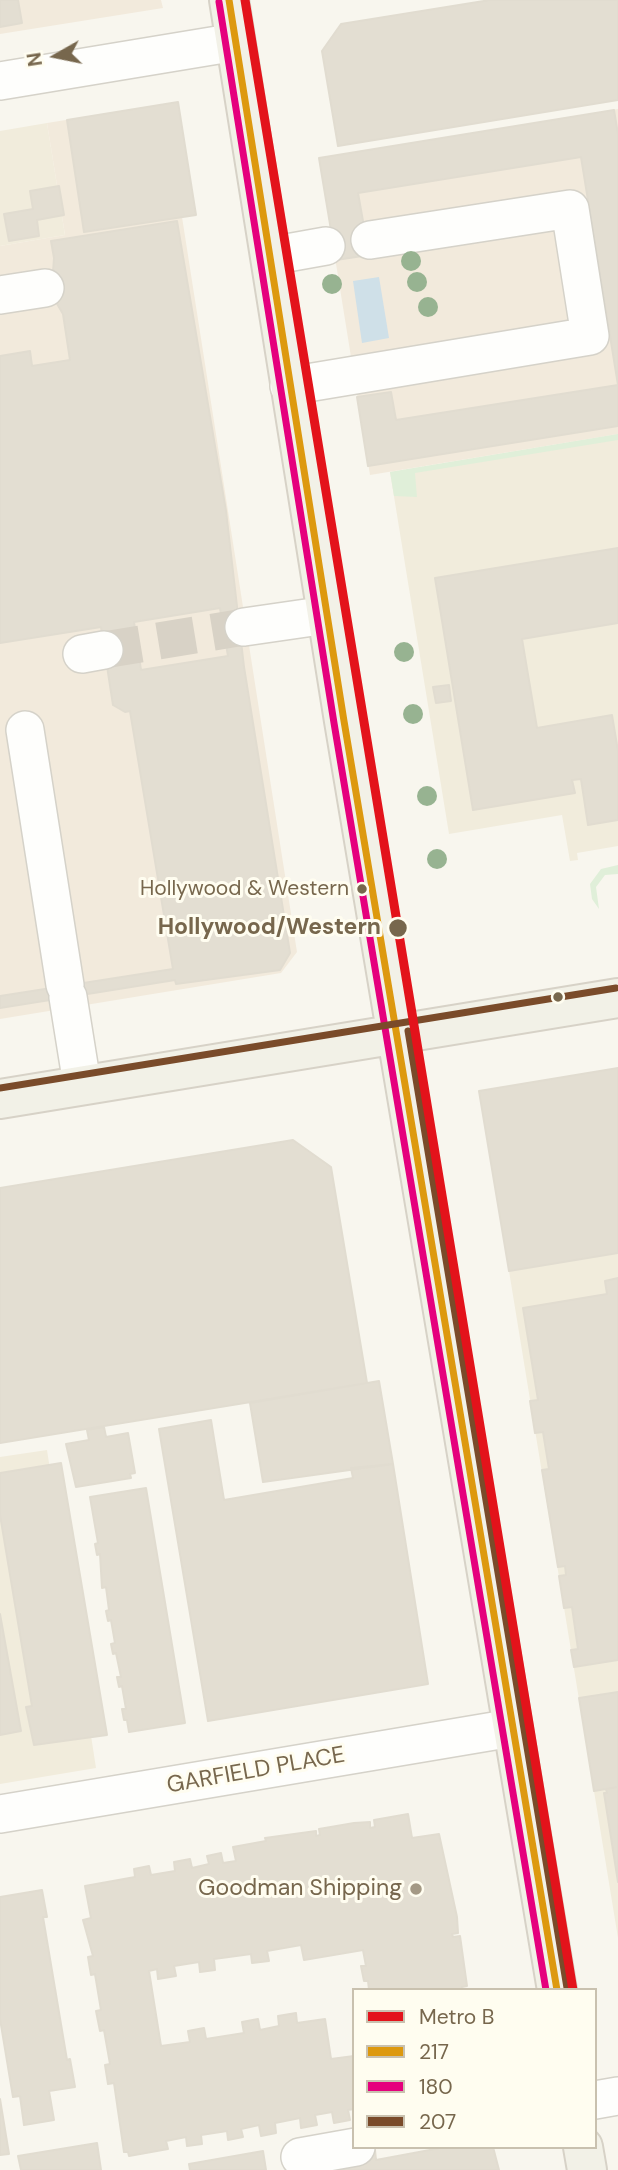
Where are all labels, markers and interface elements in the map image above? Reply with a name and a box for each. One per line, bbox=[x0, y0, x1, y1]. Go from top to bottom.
north arrow bbox=[21, 21, 91, 91]
text: N bbox=[21, 51, 48, 68]
place label: Hollywood & Western bbox=[140, 876, 349, 902]
marker: Hollywood & Western bbox=[355, 882, 369, 896]
place label: Hollywood/Western bbox=[158, 914, 381, 942]
marker: Hollywood/Western bbox=[387, 917, 409, 939]
unlabelled marker bbox=[551, 990, 565, 1004]
street label: GARFIELD PLACE bbox=[165, 1742, 347, 1800]
place label: Goodman Shipping bbox=[198, 1875, 402, 1903]
marker: Goodman Shipping bbox=[408, 1881, 424, 1897]
legend bbox=[352, 1988, 597, 2149]
text: Metro B bbox=[419, 2003, 495, 2031]
text: 217 bbox=[419, 2038, 449, 2066]
text: 180 bbox=[419, 2073, 453, 2101]
text: 207 bbox=[419, 2108, 456, 2136]

